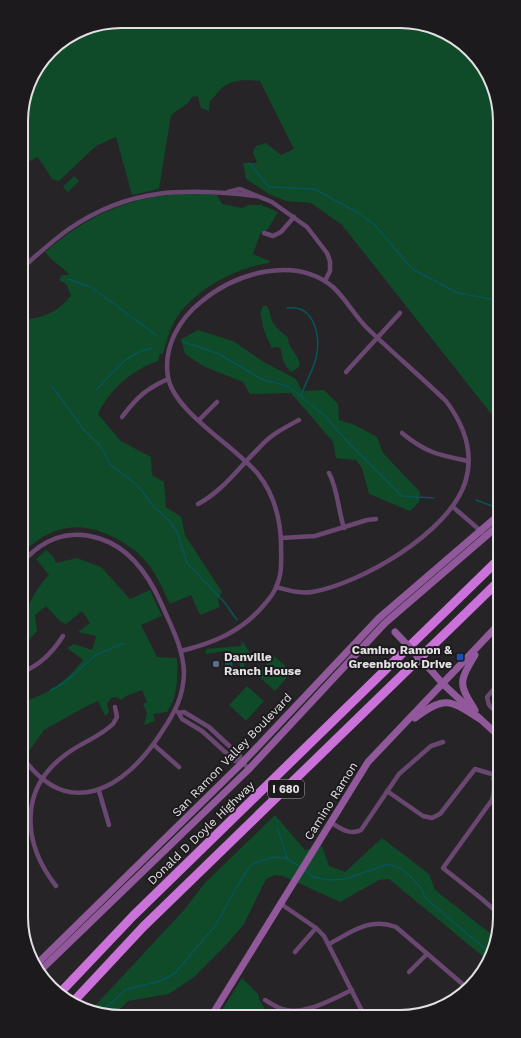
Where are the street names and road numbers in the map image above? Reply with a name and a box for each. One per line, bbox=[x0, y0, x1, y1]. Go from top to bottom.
street label: San Ramon Valley Boulevard bbox=[169, 690, 295, 820]
street label: Camino Ramon bbox=[301, 759, 361, 843]
street label: Donald D Doyle Highway bbox=[145, 778, 258, 888]
road number: I 680 bbox=[268, 780, 304, 798]

